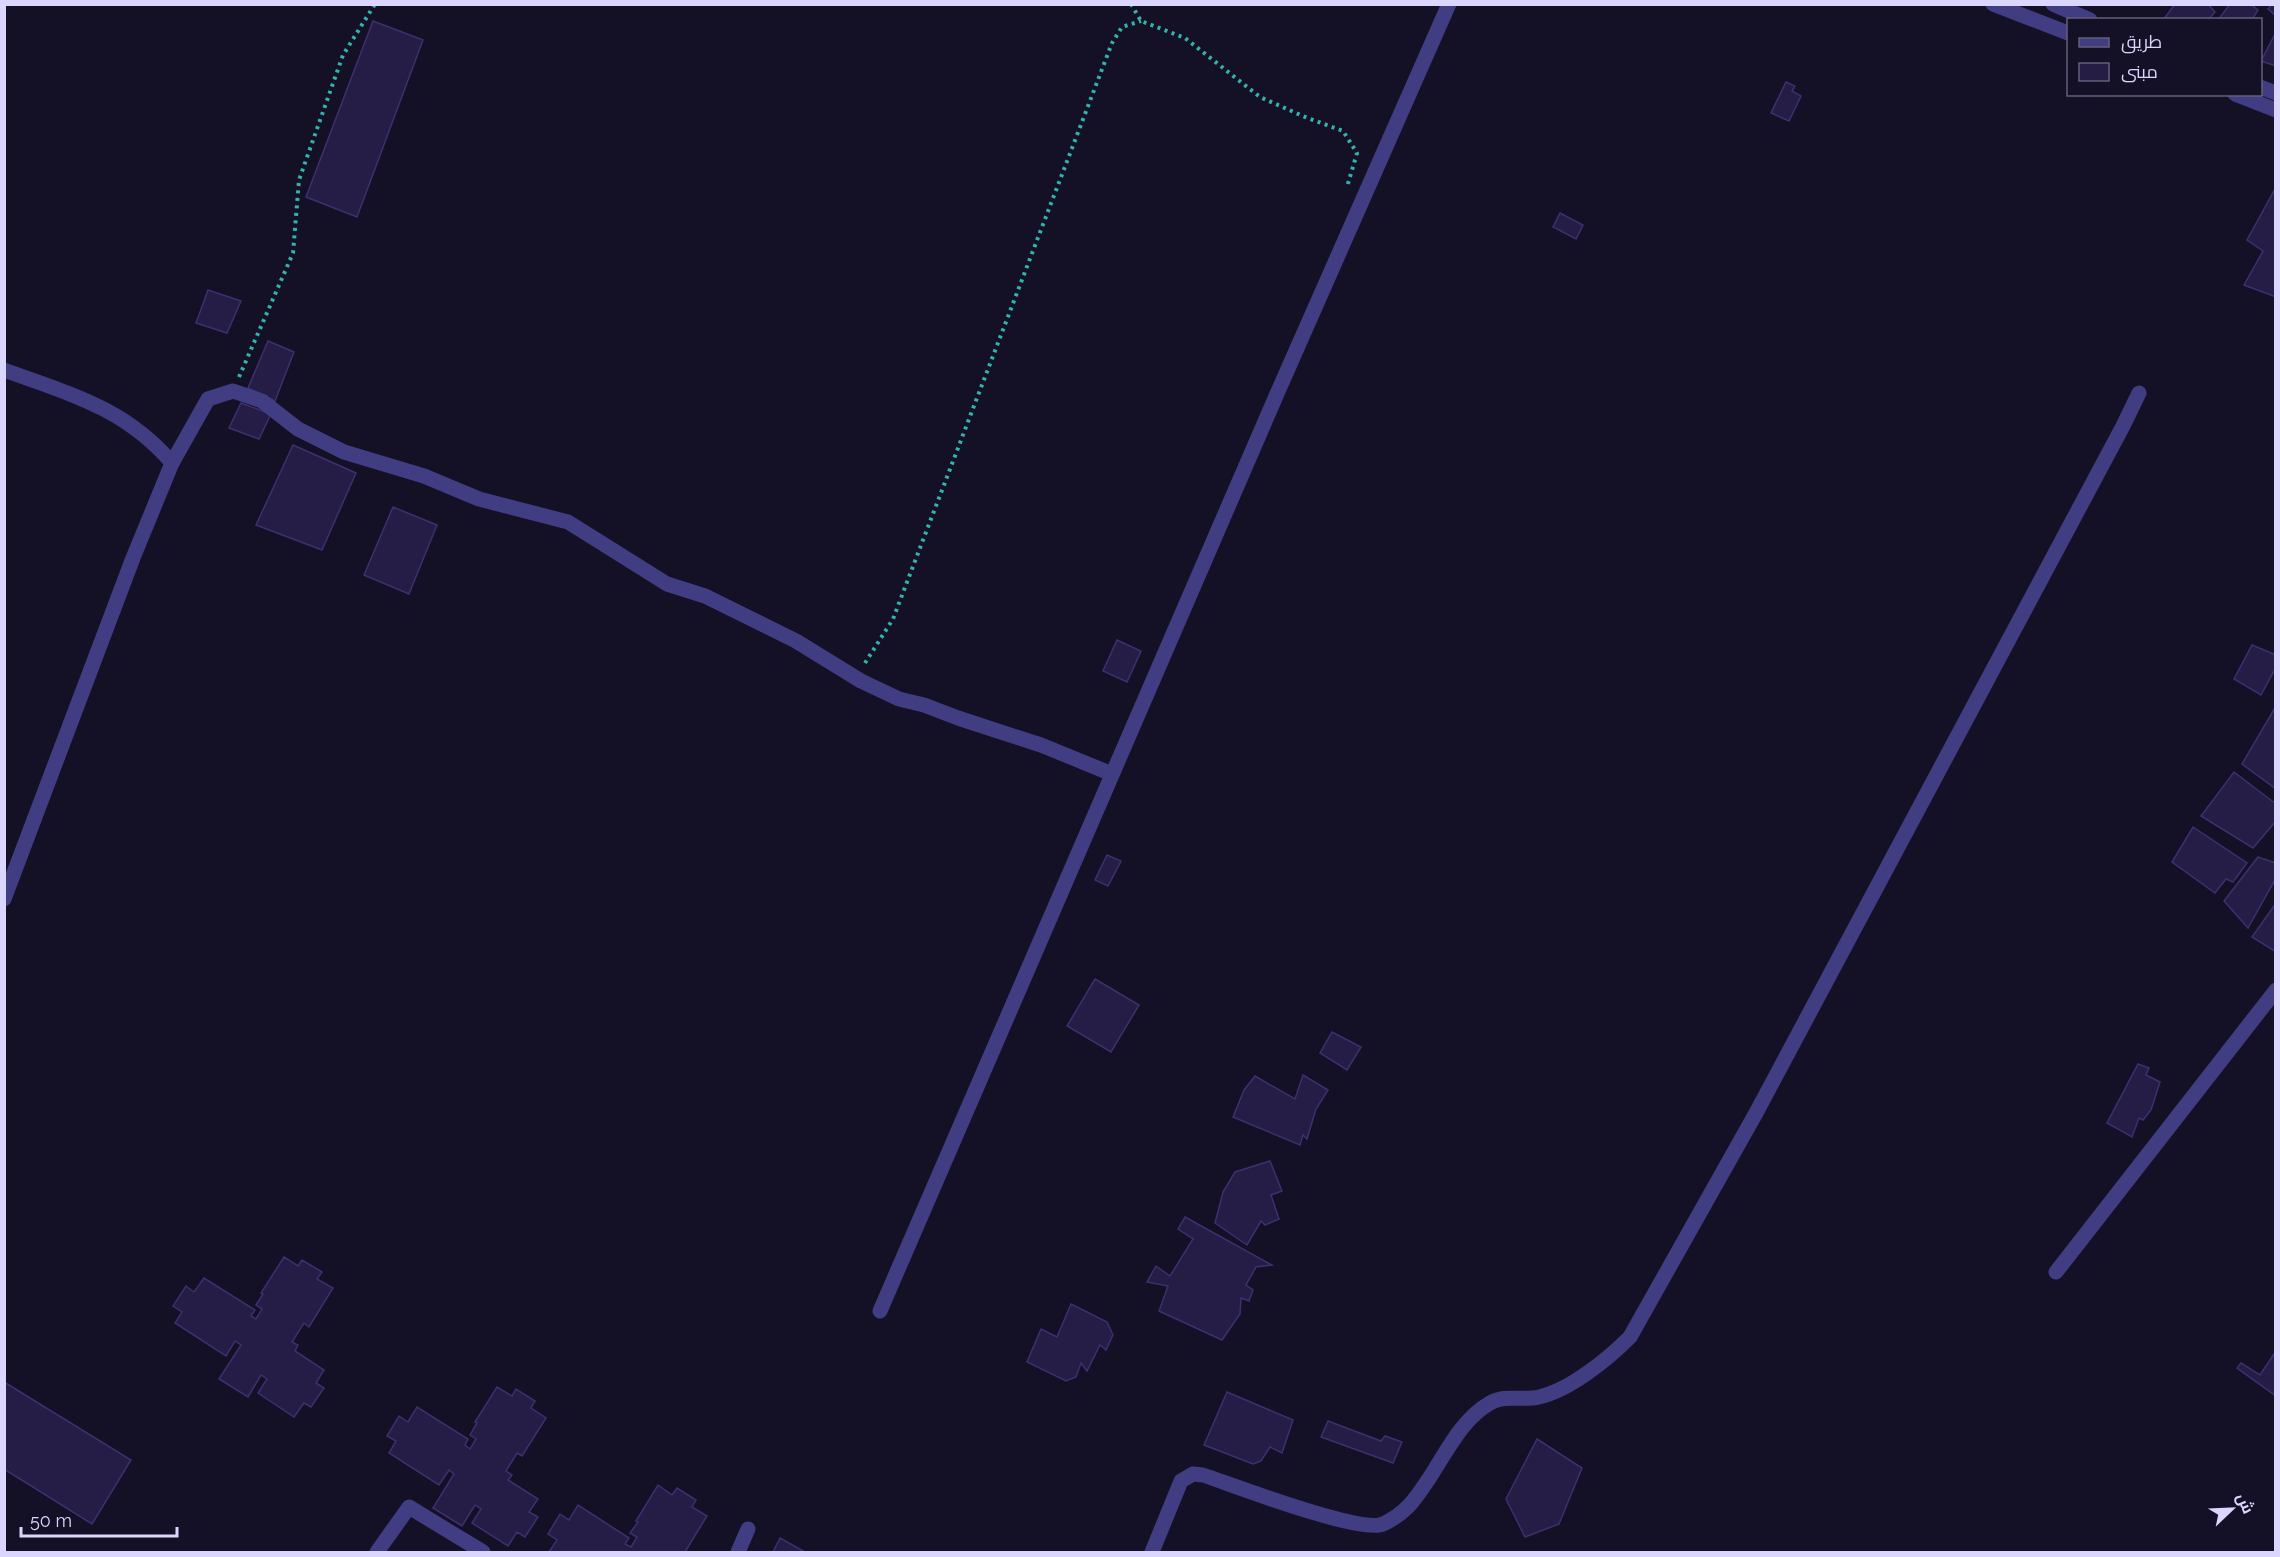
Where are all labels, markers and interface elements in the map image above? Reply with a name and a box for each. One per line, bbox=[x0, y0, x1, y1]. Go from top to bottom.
legend bbox=[2067, 18, 2262, 96]
text: طريق bbox=[2121, 31, 2162, 54]
text: مبنى bbox=[2121, 61, 2158, 83]
north arrow bbox=[2202, 1479, 2262, 1539]
text: ش bbox=[2233, 1490, 2258, 1516]
scale bar bbox=[21, 1500, 177, 1538]
text: 50 m bbox=[30, 1510, 72, 1531]

